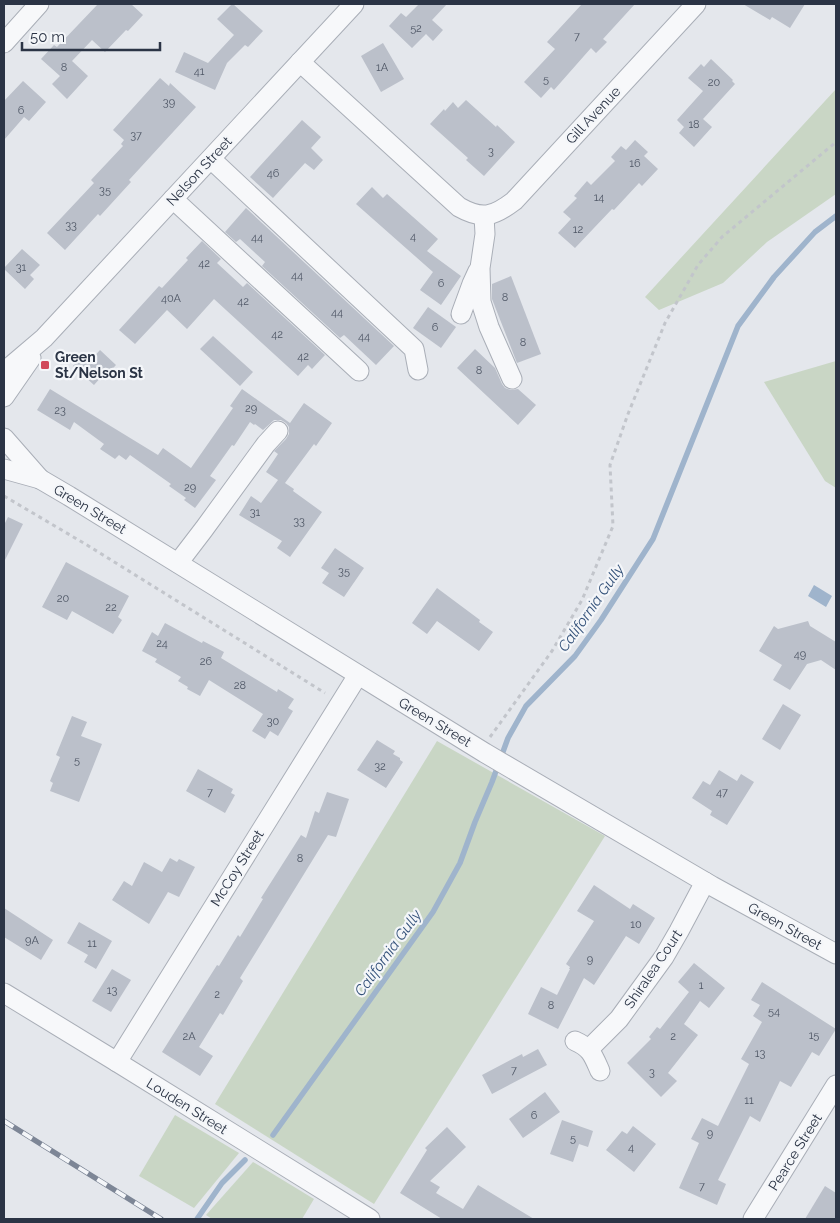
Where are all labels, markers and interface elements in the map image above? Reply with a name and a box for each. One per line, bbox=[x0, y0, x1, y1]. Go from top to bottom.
scale bar bbox=[22, 20, 160, 52]
house number: 52 bbox=[410, 22, 422, 35]
text: 50 m bbox=[30, 28, 65, 46]
house number: 7 bbox=[574, 30, 580, 43]
house number: 8 bbox=[61, 61, 67, 74]
house number: 1A bbox=[376, 61, 389, 74]
house number: 41 bbox=[194, 65, 205, 78]
house number: 5 bbox=[543, 73, 549, 86]
house number: 20 bbox=[708, 76, 720, 89]
street label: Gill Avenue bbox=[562, 83, 624, 147]
house number: 39 bbox=[163, 96, 175, 109]
house number: 6 bbox=[18, 104, 25, 117]
house number: 18 bbox=[688, 118, 700, 131]
house number: 37 bbox=[130, 129, 142, 142]
street label: Nelson Street bbox=[163, 133, 235, 209]
house number: 3 bbox=[488, 145, 494, 158]
house number: 16 bbox=[629, 157, 641, 170]
house number: 46 bbox=[267, 167, 280, 180]
house number: 35 bbox=[99, 184, 111, 197]
house number: 14 bbox=[594, 191, 604, 204]
house number: 33 bbox=[65, 219, 77, 232]
house number: 12 bbox=[573, 223, 583, 236]
house number: 4 bbox=[410, 230, 416, 243]
house number: 44 bbox=[251, 231, 263, 244]
house number: 42 bbox=[198, 257, 210, 270]
house number: 31 bbox=[16, 261, 27, 274]
house number: 44 bbox=[291, 269, 303, 282]
house number: 6 bbox=[438, 277, 445, 290]
house number: 8 bbox=[502, 291, 508, 304]
house number: 40A bbox=[161, 292, 182, 305]
house number: 42 bbox=[237, 295, 249, 308]
house number: 44 bbox=[331, 306, 343, 319]
house number: 6 bbox=[432, 321, 439, 334]
house number: 42 bbox=[271, 328, 283, 341]
house number: 44 bbox=[358, 330, 370, 343]
house number: 8 bbox=[520, 336, 526, 349]
place label: Green St/Nelson St bbox=[55, 349, 144, 381]
house number: 42 bbox=[297, 350, 309, 363]
marker: Green St/Nelson St bbox=[39, 359, 51, 371]
house number: 8 bbox=[476, 364, 482, 377]
house number: 29 bbox=[245, 402, 257, 415]
house number: 23 bbox=[54, 404, 66, 417]
street label: Green Street bbox=[51, 481, 129, 537]
house number: 29 bbox=[184, 481, 196, 494]
house number: 31 bbox=[250, 506, 261, 519]
house number: 33 bbox=[293, 515, 305, 528]
water label: California Gully bbox=[554, 560, 628, 655]
house number: 35 bbox=[338, 565, 350, 578]
house number: 20 bbox=[57, 592, 69, 605]
house number: 22 bbox=[105, 601, 117, 614]
house number: 24 bbox=[156, 637, 168, 650]
house number: 49 bbox=[794, 648, 806, 661]
house number: 26 bbox=[200, 655, 213, 668]
house number: 28 bbox=[234, 679, 246, 692]
street label: Green Street bbox=[396, 694, 474, 750]
house number: 30 bbox=[267, 715, 280, 728]
house number: 5 bbox=[74, 754, 80, 767]
house number: 32 bbox=[374, 760, 386, 773]
house number: 7 bbox=[207, 786, 213, 799]
house number: 47 bbox=[716, 786, 728, 799]
street label: McCoy Street bbox=[207, 827, 267, 909]
house number: 8 bbox=[297, 852, 303, 865]
street label: Green Street bbox=[745, 899, 825, 953]
water label: California Gully bbox=[351, 906, 426, 1000]
house number: 10 bbox=[630, 918, 642, 931]
street label: Shiralea Court bbox=[621, 926, 685, 1011]
house number: 9A bbox=[25, 934, 40, 947]
house number: 11 bbox=[87, 937, 97, 950]
house number: 9 bbox=[587, 953, 593, 966]
house number: 1 bbox=[699, 979, 704, 992]
house number: 13 bbox=[107, 984, 117, 997]
house number: 2 bbox=[214, 988, 220, 1001]
house number: 8 bbox=[548, 999, 554, 1012]
house number: 54 bbox=[768, 1005, 780, 1018]
house number: 15 bbox=[809, 1029, 819, 1042]
house number: 2A bbox=[182, 1030, 196, 1043]
house number: 2 bbox=[670, 1030, 676, 1043]
house number: 13 bbox=[755, 1047, 765, 1060]
house number: 7 bbox=[511, 1064, 517, 1077]
house number: 3 bbox=[649, 1066, 655, 1079]
street label: Louden Street bbox=[144, 1075, 231, 1137]
house number: 11 bbox=[744, 1094, 754, 1107]
house number: 6 bbox=[531, 1109, 538, 1122]
street label: Pearce Street bbox=[765, 1110, 825, 1193]
house number: 9 bbox=[707, 1127, 713, 1140]
house number: 5 bbox=[570, 1132, 576, 1145]
house number: 4 bbox=[628, 1141, 634, 1154]
house number: 7 bbox=[699, 1180, 705, 1193]

